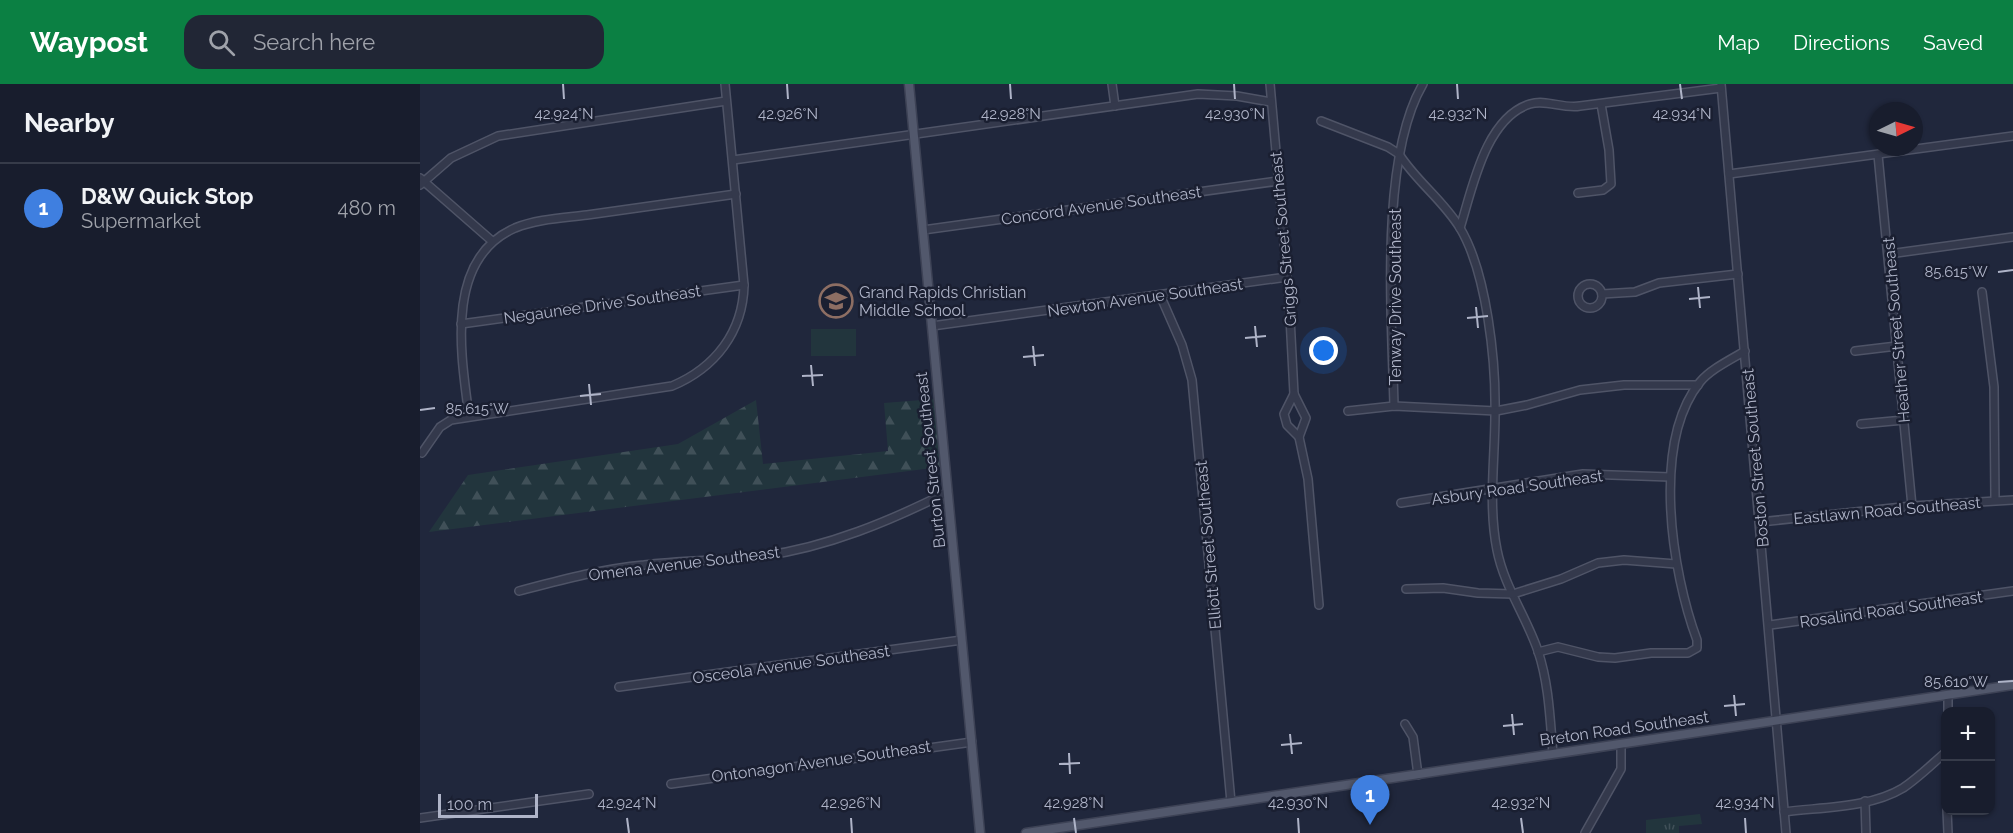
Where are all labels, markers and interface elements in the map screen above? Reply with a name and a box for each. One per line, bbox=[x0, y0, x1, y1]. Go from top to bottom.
search box bbox=[184, 15, 604, 69]
text: Waypost bbox=[30, 26, 148, 59]
icon: search bbox=[205, 26, 238, 59]
text: Search here bbox=[253, 29, 375, 55]
text: Map bbox=[1717, 30, 1760, 55]
text: Directions bbox=[1793, 30, 1890, 55]
text: Saved bbox=[1923, 30, 1983, 55]
north arrow bbox=[1869, 102, 1923, 156]
text: 42.924°N bbox=[534, 105, 594, 123]
text: 42.926°N bbox=[758, 105, 818, 123]
text: 42.928°N bbox=[981, 105, 1041, 123]
text: 42.930°N bbox=[1205, 105, 1265, 123]
text: 42.932°N bbox=[1429, 105, 1487, 123]
text: 42.934°N bbox=[1652, 105, 1712, 123]
text: Nearby bbox=[24, 108, 114, 138]
street label: Griggs Street Southeast bbox=[1266, 150, 1301, 327]
street label: Concord Avenue Southeast bbox=[1000, 182, 1203, 229]
text: D&W Quick Stop bbox=[81, 183, 254, 209]
text: 1 bbox=[39, 196, 48, 220]
text: 480 m bbox=[338, 196, 396, 220]
street label: Tenway Drive Southeast bbox=[1386, 208, 1405, 386]
text: Supermarket bbox=[81, 209, 201, 233]
street label: Heather Street Southeast bbox=[1879, 236, 1914, 424]
text: 85.615°W bbox=[1924, 263, 1988, 281]
street label: Newton Avenue Southeast bbox=[1046, 274, 1245, 321]
street label: Negaunee Drive Southeast bbox=[502, 281, 702, 328]
school or university icon: Grand Rapids Christian Middle School bbox=[818, 283, 854, 319]
place label: Grand Rapids Christian Middle School bbox=[859, 283, 1026, 320]
your location bbox=[1309, 336, 1338, 365]
street label: Boston Street Southeast bbox=[1738, 367, 1773, 548]
street label: Burton Street Southeast bbox=[912, 370, 949, 549]
text: 85.615°W bbox=[445, 400, 509, 418]
street label: Elliott Street Southeast bbox=[1192, 459, 1225, 630]
street label: Asbury Road Southeast bbox=[1430, 466, 1605, 509]
street label: Eastlawn Road Southeast bbox=[1793, 493, 1982, 528]
street label: Omena Avenue Southeast bbox=[587, 542, 781, 585]
street label: Rosalind Road Southeast bbox=[1798, 587, 1984, 632]
street label: Osceola Avenue Southeast bbox=[691, 641, 891, 688]
text: 85.610°W bbox=[1924, 673, 1988, 691]
street label: Breton Road Southeast bbox=[1538, 707, 1710, 750]
map controls bbox=[1941, 707, 1995, 815]
button: + bbox=[1941, 707, 1995, 761]
street label: Ontonagon Avenue Southeast bbox=[710, 737, 933, 786]
button: − bbox=[1941, 761, 1995, 815]
pin: 1 bbox=[1350, 776, 1390, 825]
scale bar bbox=[438, 791, 538, 818]
text: 42.924°N bbox=[597, 794, 657, 812]
text: 42.926°N bbox=[821, 794, 881, 812]
text: 42.928°N bbox=[1044, 794, 1104, 812]
text: 42.930°N bbox=[1268, 794, 1328, 812]
text: 42.932°N bbox=[1492, 794, 1550, 812]
text: 42.934°N bbox=[1715, 794, 1775, 812]
text: 100 m bbox=[447, 795, 492, 814]

